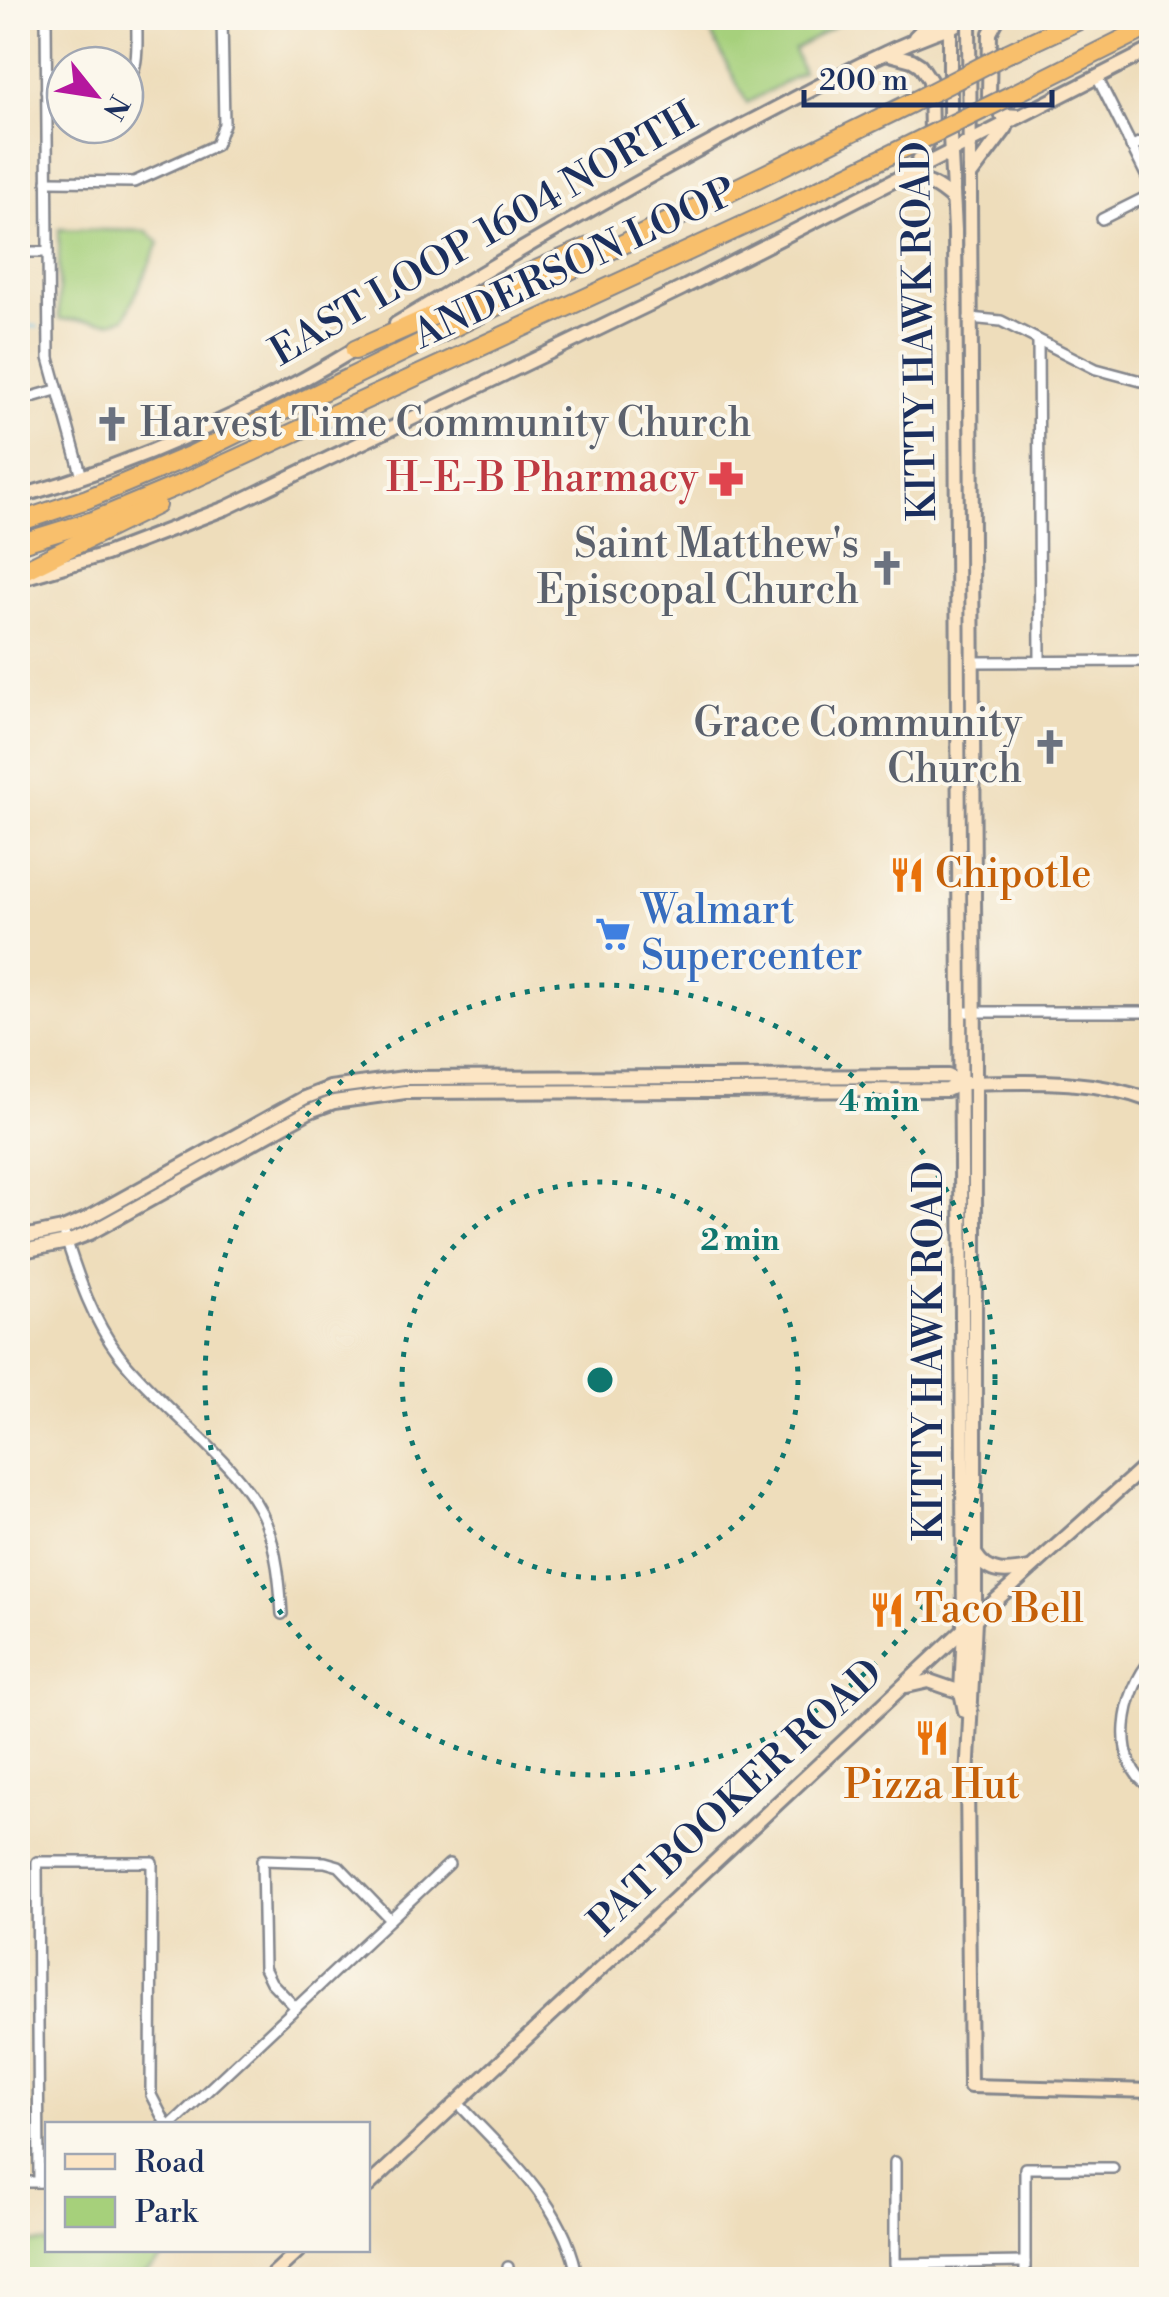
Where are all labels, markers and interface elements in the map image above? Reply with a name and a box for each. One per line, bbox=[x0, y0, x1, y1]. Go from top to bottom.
north arrow bbox=[45, 45, 145, 145]
scale bar bbox=[804, 45, 1052, 107]
text: 200 m bbox=[819, 62, 908, 100]
text: N bbox=[95, 88, 136, 125]
street label: EAST LOOP 1604 NORTH bbox=[261, 92, 707, 378]
street label: KITTY HAWK ROAD bbox=[892, 141, 948, 521]
street label: ANDERSON LOOP bbox=[404, 167, 745, 361]
place label: Harvest Time Community Church bbox=[140, 399, 751, 450]
church icon: Harvest Time Community Church bbox=[93, 405, 131, 443]
place label: H-E-B Pharmacy bbox=[386, 454, 699, 505]
pharmacy icon: H-E-B Pharmacy bbox=[707, 460, 745, 498]
place label: Saint Matthew's Episcopal Church bbox=[537, 520, 859, 616]
church icon: Saint Matthew's Episcopal Church bbox=[868, 549, 906, 587]
place label: Grace Community Church bbox=[694, 699, 1023, 795]
church icon: Grace Community Church bbox=[1031, 728, 1069, 766]
place label: Chipotle bbox=[935, 850, 1091, 900]
restaurant icon: Chipotle bbox=[888, 856, 926, 894]
place label: Walmart Supercenter bbox=[639, 886, 862, 982]
supermarket icon: Walmart Supercenter bbox=[594, 915, 632, 953]
text: 4 min bbox=[839, 1083, 920, 1121]
street label: KITTY HAWK ROAD bbox=[905, 1161, 955, 1541]
text: 2 min bbox=[701, 1222, 780, 1260]
centre of rings bbox=[582, 1362, 618, 1398]
place label: Taco Bell bbox=[915, 1585, 1084, 1635]
restaurant icon: Taco Bell bbox=[868, 1591, 906, 1629]
street label: PAT BOOKER ROAD bbox=[578, 1649, 894, 1947]
restaurant icon: Pizza Hut bbox=[913, 1719, 951, 1757]
place label: Pizza Hut bbox=[844, 1761, 1020, 1811]
legend bbox=[45, 2122, 370, 2252]
text: Road bbox=[135, 2144, 205, 2182]
text: Park bbox=[135, 2194, 199, 2232]

